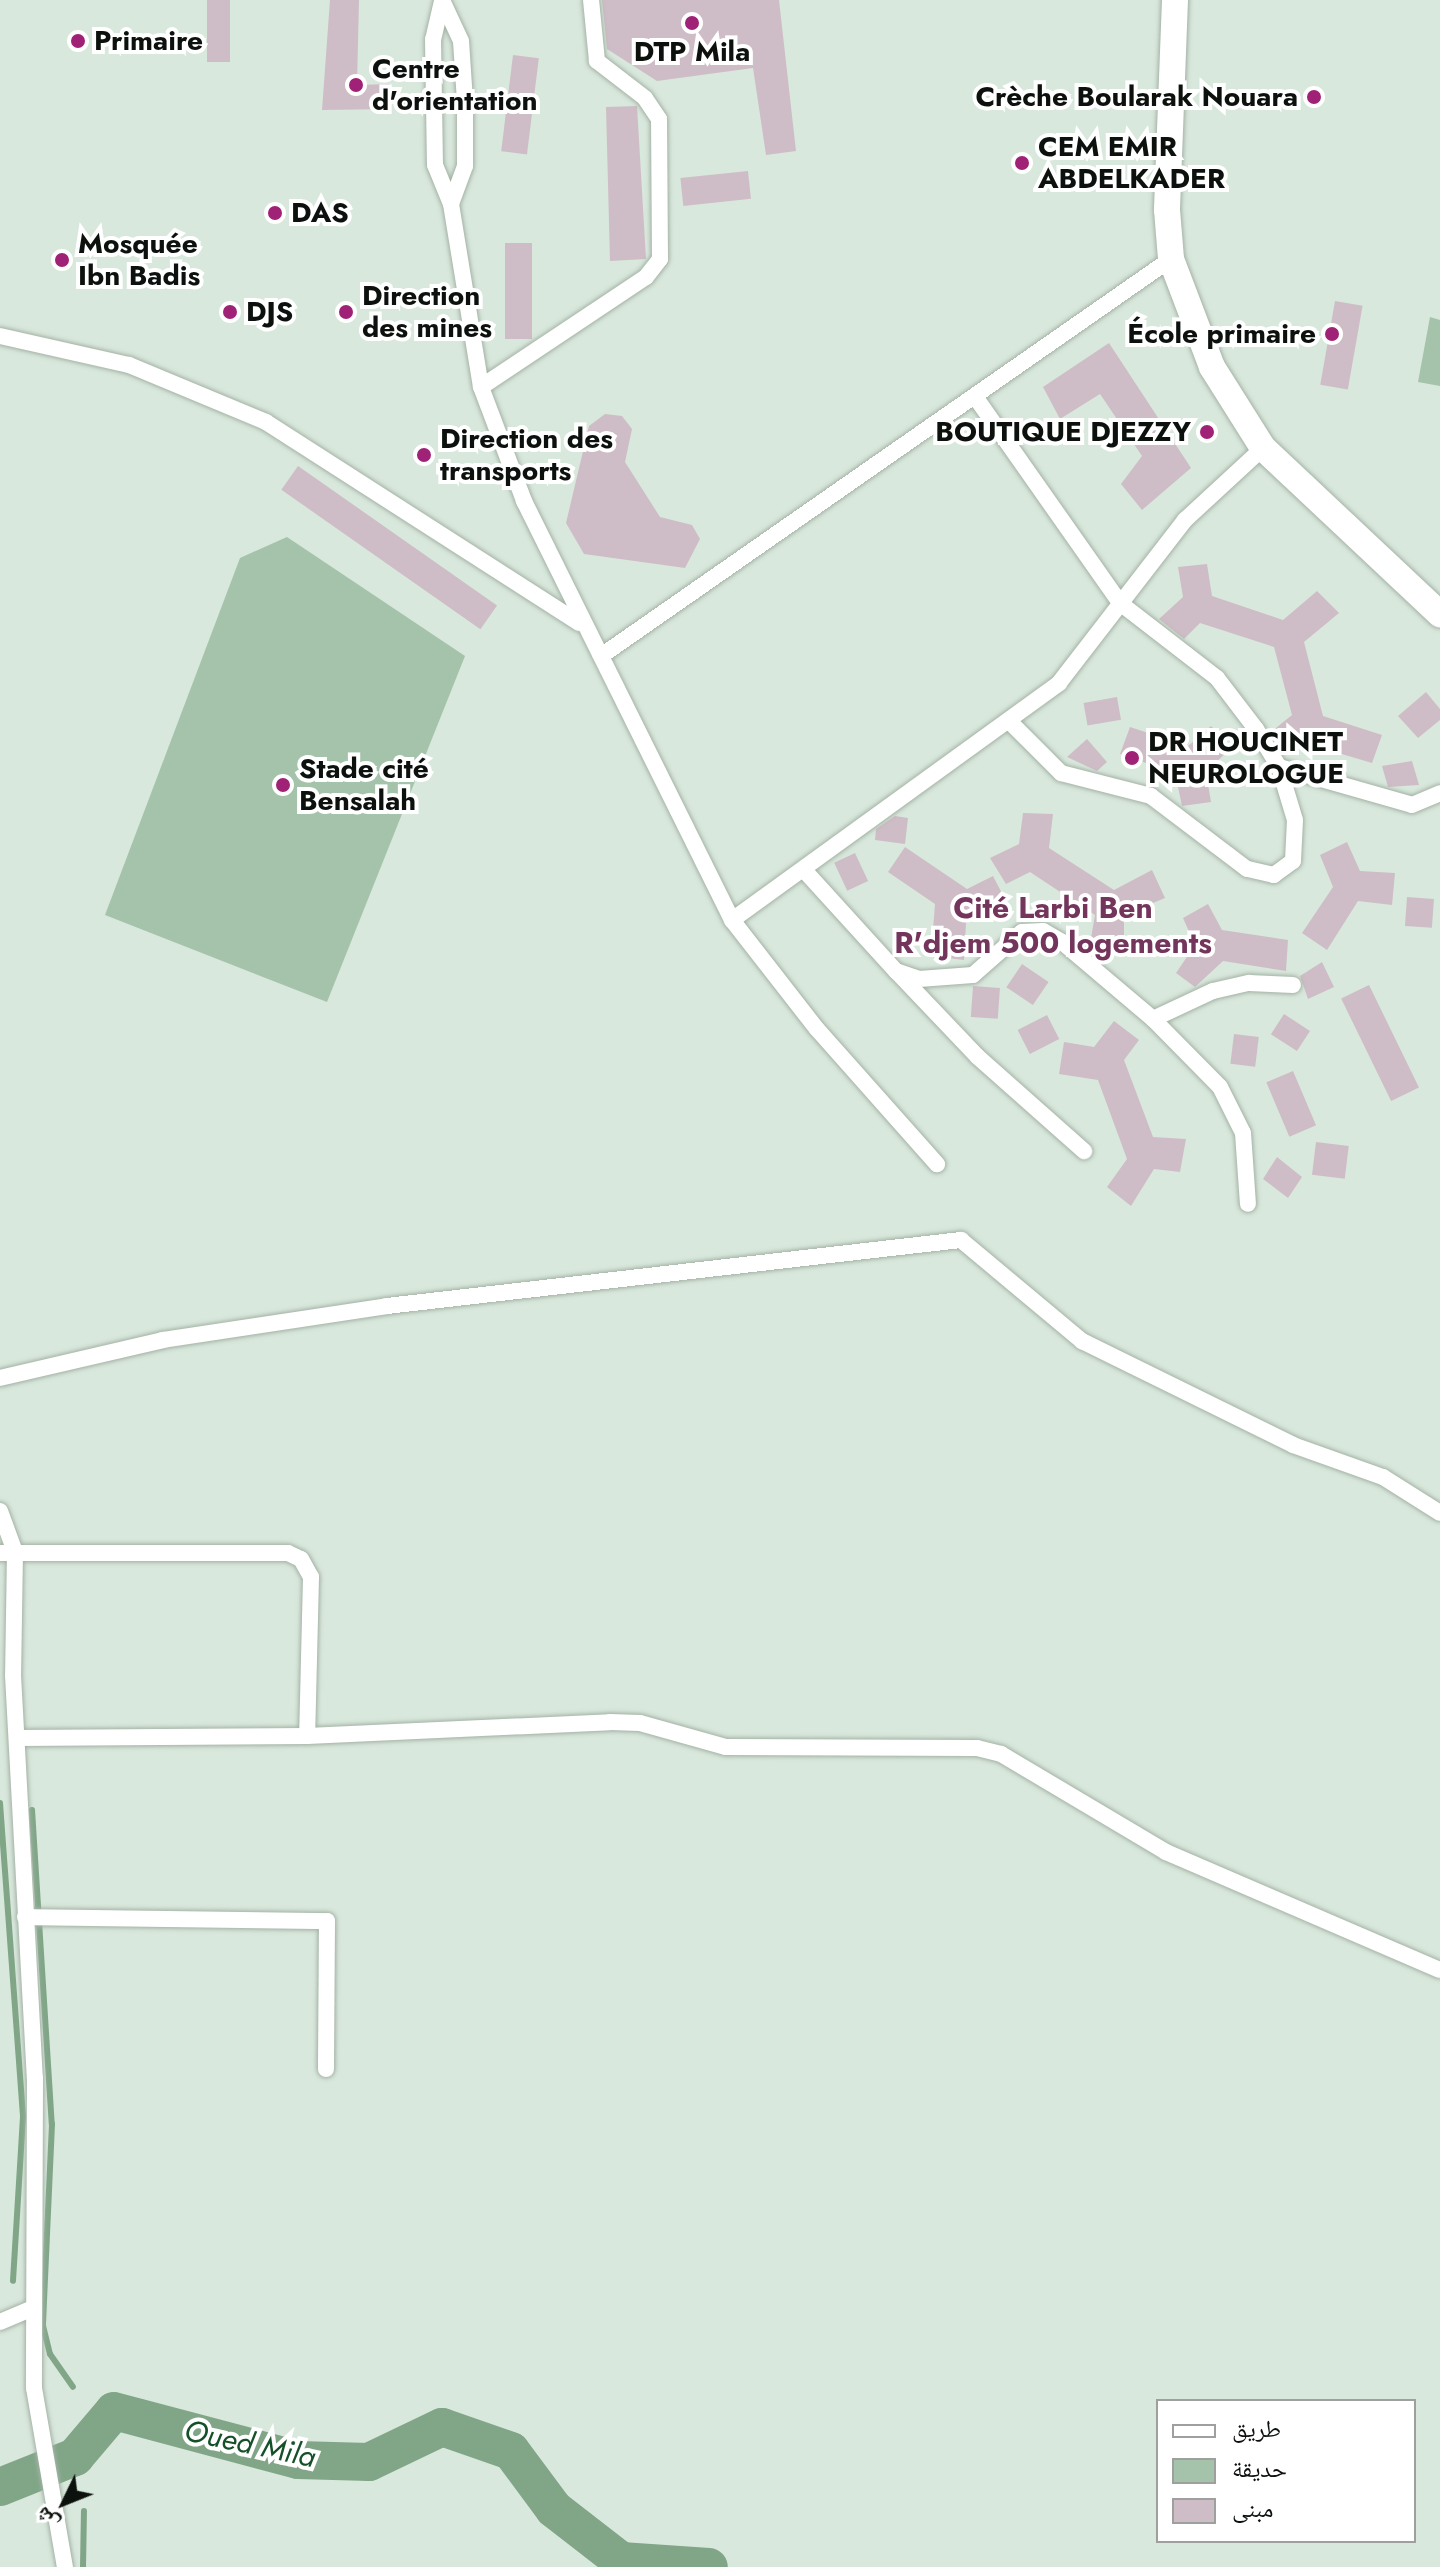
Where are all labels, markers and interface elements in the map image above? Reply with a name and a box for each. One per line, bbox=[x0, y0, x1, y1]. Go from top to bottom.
marker: DTP Mila bbox=[683, 14, 701, 32]
place label: Primaire bbox=[94, 24, 203, 58]
marker: Primaire bbox=[69, 32, 87, 50]
place label: DTP Mila bbox=[634, 35, 750, 69]
place label: Centre d'orientation bbox=[372, 52, 538, 118]
marker: Centre d'orientation bbox=[347, 76, 365, 94]
place label: Crèche Boularak Nouara bbox=[975, 80, 1298, 114]
marker: Crèche Boularak Nouara bbox=[1305, 88, 1323, 106]
place label: CEM EMIR ABDELKADER bbox=[1038, 130, 1225, 196]
marker: CEM EMIR ABDELKADER bbox=[1013, 154, 1031, 172]
place label: DAS bbox=[291, 196, 349, 230]
marker: DAS bbox=[266, 204, 284, 222]
place label: Mosquée Ibn Badis bbox=[78, 227, 200, 293]
marker: Mosquée Ibn Badis bbox=[53, 251, 71, 269]
place label: Direction des mines bbox=[362, 279, 492, 345]
place label: DJS bbox=[246, 295, 293, 329]
marker: DJS bbox=[221, 303, 239, 321]
marker: Direction des mines bbox=[337, 303, 355, 321]
place label: École primaire bbox=[1127, 317, 1316, 351]
marker: École primaire bbox=[1323, 325, 1341, 343]
place label: BOUTIQUE DJEZZY bbox=[935, 415, 1191, 449]
place label: Direction des transports bbox=[440, 422, 613, 488]
marker: BOUTIQUE DJEZZY bbox=[1198, 423, 1216, 441]
marker: Direction des transports bbox=[415, 446, 433, 464]
place label: DR HOUCINET NEUROLOGUE bbox=[1148, 725, 1344, 791]
marker: DR HOUCINET NEUROLOGUE bbox=[1123, 749, 1141, 767]
place label: Stade cité Bensalah bbox=[299, 752, 429, 818]
marker: Stade cité Bensalah bbox=[274, 776, 292, 794]
district label: Cité Larbi Ben R'djem 500 logements bbox=[894, 890, 1212, 960]
legend bbox=[1156, 2399, 1416, 2543]
text: طريق bbox=[1232, 2411, 1281, 2446]
water label: Oued Mila bbox=[181, 2413, 319, 2475]
text: حديقة bbox=[1232, 2451, 1287, 2486]
north arrow bbox=[24, 2463, 104, 2543]
text: مبنى bbox=[1232, 2491, 1273, 2526]
text: ش bbox=[27, 2500, 66, 2539]

